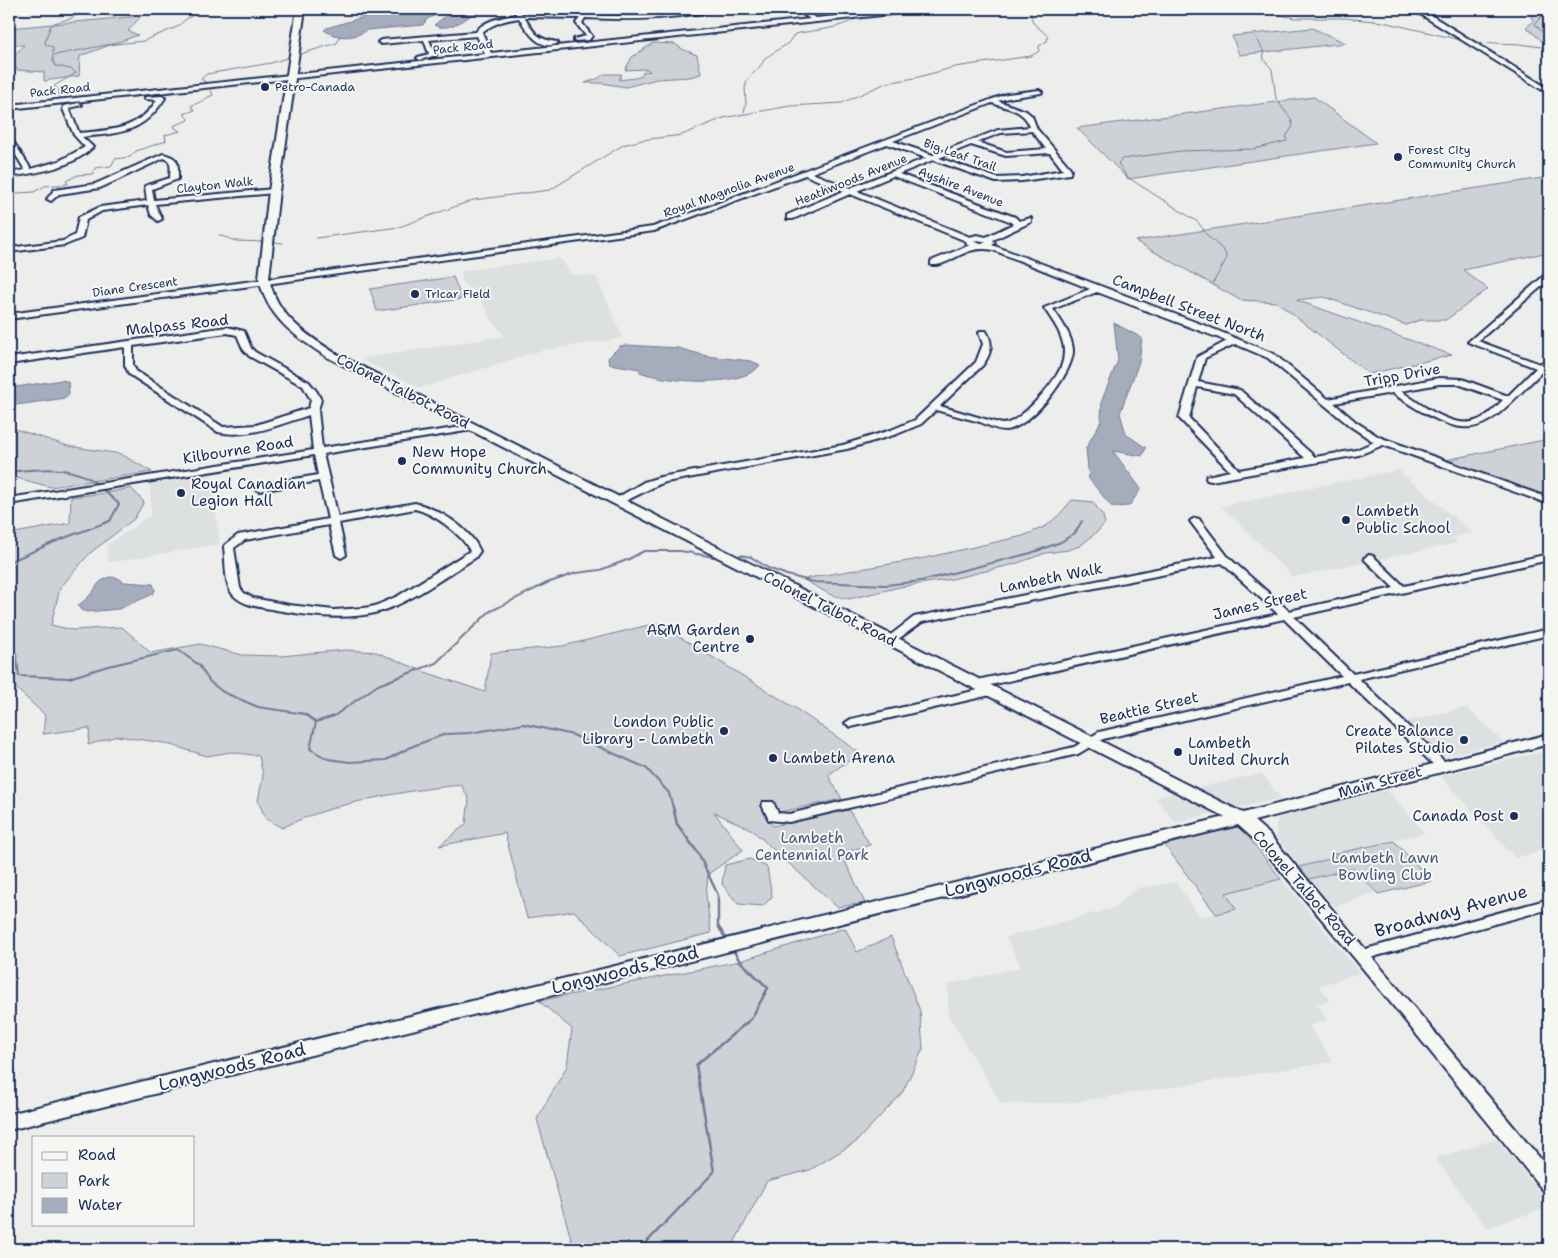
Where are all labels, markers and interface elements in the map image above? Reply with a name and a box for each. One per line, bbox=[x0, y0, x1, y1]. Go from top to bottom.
street label: Pack Road bbox=[432, 36, 494, 58]
street label: Pack Road bbox=[29, 79, 91, 101]
place label: Petro-Canada bbox=[275, 79, 356, 95]
marker: Petro-Canada bbox=[259, 81, 271, 93]
street label: Big Leaf Trail bbox=[921, 135, 999, 175]
place label: Forest City Community Church bbox=[1408, 142, 1516, 172]
street label: Heathwoods Avenue bbox=[793, 150, 910, 210]
marker: Forest City Community Church bbox=[1392, 151, 1404, 163]
street label: Royal Magnolia Avenue bbox=[661, 159, 797, 221]
street label: Ayshire Avenue bbox=[916, 163, 1006, 211]
street label: Clayton Walk bbox=[176, 173, 254, 197]
street label: Campbell Street North bbox=[1109, 270, 1269, 346]
street label: Diane Crescent bbox=[91, 273, 179, 301]
place label: Tricar Field bbox=[425, 286, 491, 302]
marker: Tricar Field bbox=[409, 288, 421, 300]
street label: Malpass Road bbox=[125, 310, 230, 340]
street label: Colonel Talbot Road bbox=[333, 349, 473, 433]
street label: Tripp Drive bbox=[1362, 358, 1442, 392]
street label: Kilbourne Road bbox=[181, 431, 295, 469]
place label: New Hope Community Church bbox=[412, 442, 547, 479]
marker: New Hope Community Church bbox=[396, 455, 408, 467]
place label: Royal Canadian Legion Hall bbox=[191, 474, 306, 511]
marker: Royal Canadian Legion Hall bbox=[175, 487, 187, 499]
place label: Lambeth Public School bbox=[1356, 501, 1451, 538]
marker: Lambeth Public School bbox=[1340, 514, 1352, 526]
street label: Lambeth Walk bbox=[998, 558, 1104, 598]
street label: Colonel Talbot Road bbox=[760, 567, 900, 651]
street label: James Street bbox=[1211, 583, 1309, 625]
place label: A&M Garden Centre bbox=[646, 620, 740, 657]
marker: A&M Garden Centre bbox=[744, 633, 756, 645]
street label: Beattie Street bbox=[1098, 687, 1200, 729]
place label: London Public Library - Lambeth bbox=[582, 712, 714, 749]
place label: Create Balance Pilates Studio bbox=[1345, 721, 1454, 758]
marker: London Public Library - Lambeth bbox=[718, 725, 730, 737]
place label: Lambeth United Church bbox=[1188, 733, 1290, 770]
marker: Create Balance Pilates Studio bbox=[1458, 734, 1470, 746]
marker: Lambeth United Church bbox=[1172, 746, 1184, 758]
place label: Lambeth Arena bbox=[783, 748, 896, 768]
marker: Lambeth Arena bbox=[767, 752, 779, 764]
street label: Main Street bbox=[1336, 761, 1424, 803]
place label: Canada Post bbox=[1413, 806, 1504, 826]
marker: Canada Post bbox=[1508, 810, 1520, 822]
street label: Colonel Talbot Road bbox=[1248, 826, 1360, 950]
park label: Lambeth Centennial Park bbox=[755, 828, 869, 865]
street label: Longwoods Road bbox=[942, 843, 1094, 903]
park label: Lambeth Lawn Bowling Club bbox=[1331, 848, 1439, 885]
street label: Broadway Avenue bbox=[1372, 879, 1530, 943]
street label: Longwoods Road bbox=[549, 940, 701, 1000]
street label: Longwoods Road bbox=[156, 1037, 308, 1097]
legend bbox=[32, 1136, 195, 1226]
text: Road bbox=[78, 1145, 116, 1165]
text: Park bbox=[78, 1171, 110, 1191]
text: Water bbox=[78, 1195, 122, 1215]

